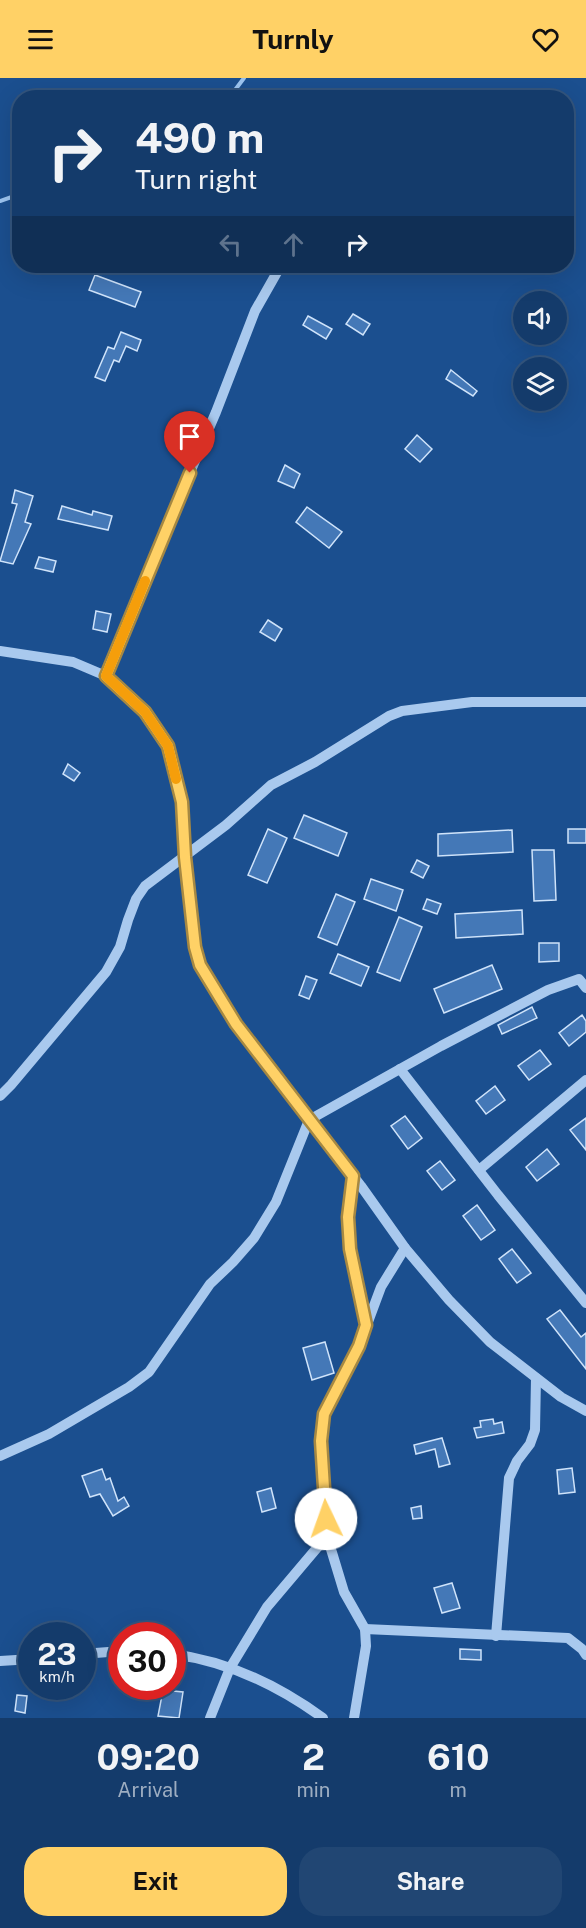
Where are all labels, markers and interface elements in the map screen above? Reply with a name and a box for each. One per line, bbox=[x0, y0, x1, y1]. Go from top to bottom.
icon: menu bbox=[24, 23, 57, 56]
text: Turnly bbox=[252, 23, 334, 55]
icon: heart bbox=[529, 23, 562, 56]
text: 490 m bbox=[135, 113, 264, 162]
icon: right bbox=[36, 114, 114, 192]
text: Turn right bbox=[135, 163, 258, 195]
icon: left bbox=[214, 228, 247, 261]
icon: ahead bbox=[277, 228, 310, 261]
icon: right bbox=[340, 228, 373, 261]
map controls bbox=[513, 291, 567, 411]
button: sound bbox=[513, 291, 567, 345]
button: layers bbox=[513, 357, 567, 411]
pin bbox=[164, 411, 215, 473]
icon: arrive bbox=[173, 420, 206, 453]
position arrow bbox=[294, 1487, 358, 1551]
speed limit sign: 30 bbox=[108, 1622, 186, 1700]
text: 23 bbox=[37, 1636, 77, 1672]
text: km/h bbox=[39, 1668, 75, 1685]
text: 09:20 bbox=[97, 1736, 200, 1778]
text: 2 bbox=[302, 1736, 325, 1778]
text: 610 bbox=[427, 1736, 489, 1778]
text: Arrival bbox=[117, 1778, 179, 1802]
text: min bbox=[296, 1778, 330, 1802]
text: m bbox=[450, 1778, 467, 1802]
button: Exit bbox=[24, 1847, 287, 1916]
button: Share bbox=[299, 1847, 562, 1916]

